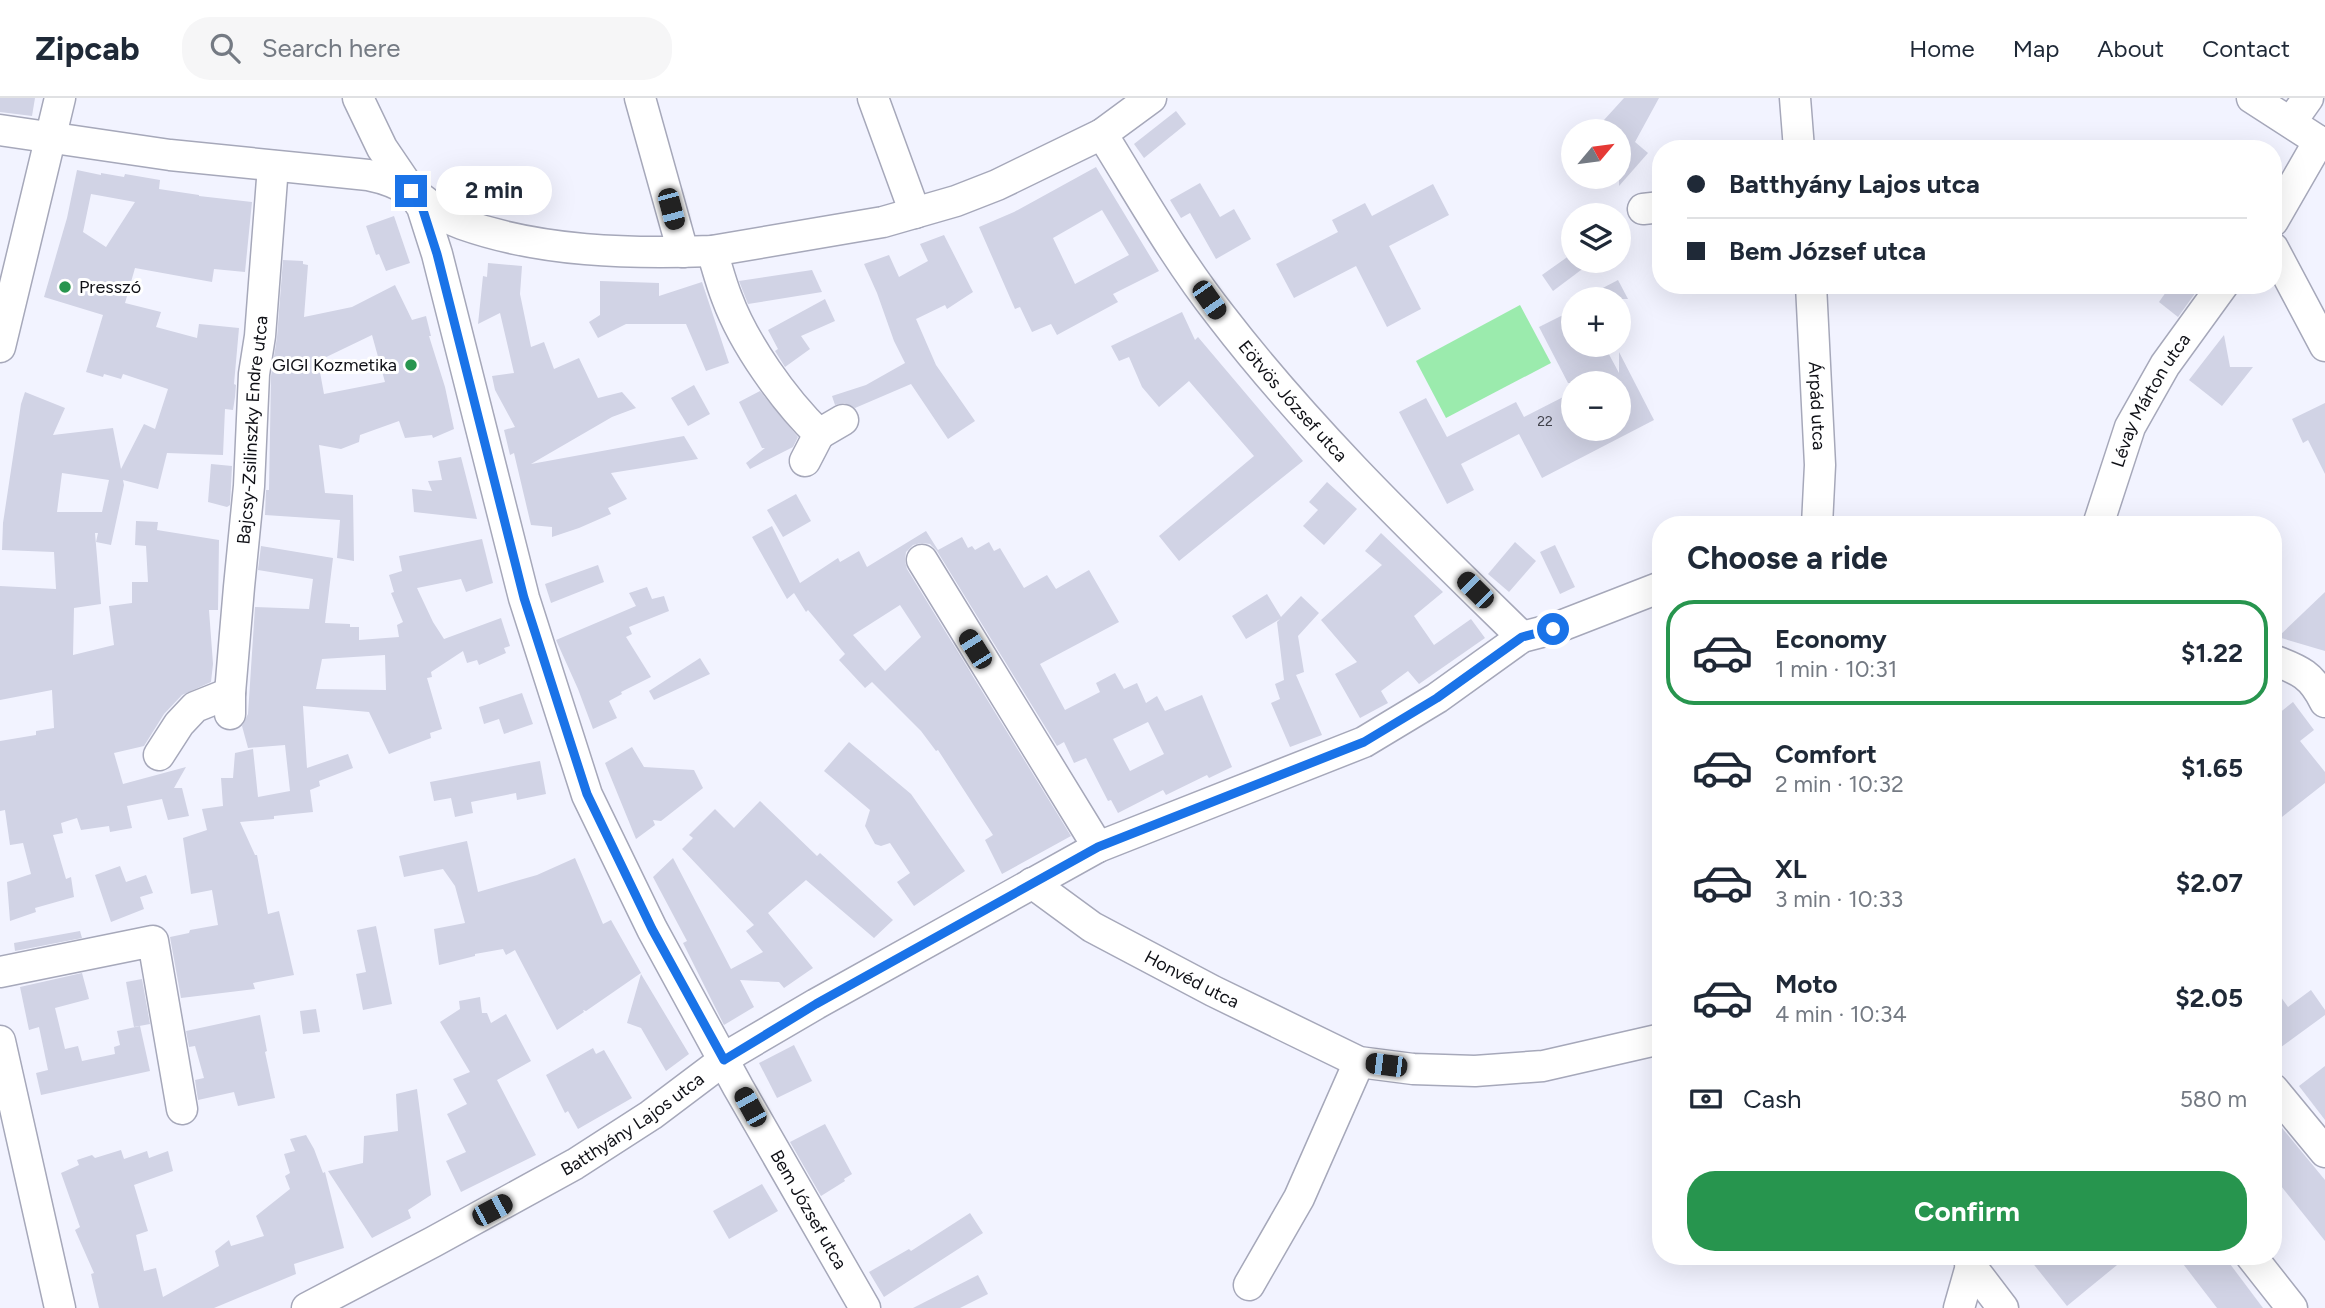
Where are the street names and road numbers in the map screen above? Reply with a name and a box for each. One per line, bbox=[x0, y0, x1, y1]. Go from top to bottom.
street label: Bajcsy-Zsilinszky Endre utca bbox=[232, 315, 273, 546]
street label: Lévay Márton utca bbox=[2107, 329, 2195, 470]
street label: Eötvös József utca bbox=[1234, 336, 1352, 466]
street label: Árpád utca bbox=[1804, 361, 1830, 451]
street label: Honvéd utca bbox=[1141, 946, 1243, 1013]
street label: Batthyány Lajos utca bbox=[557, 1068, 708, 1181]
street label: Bem József utca bbox=[765, 1146, 851, 1273]

